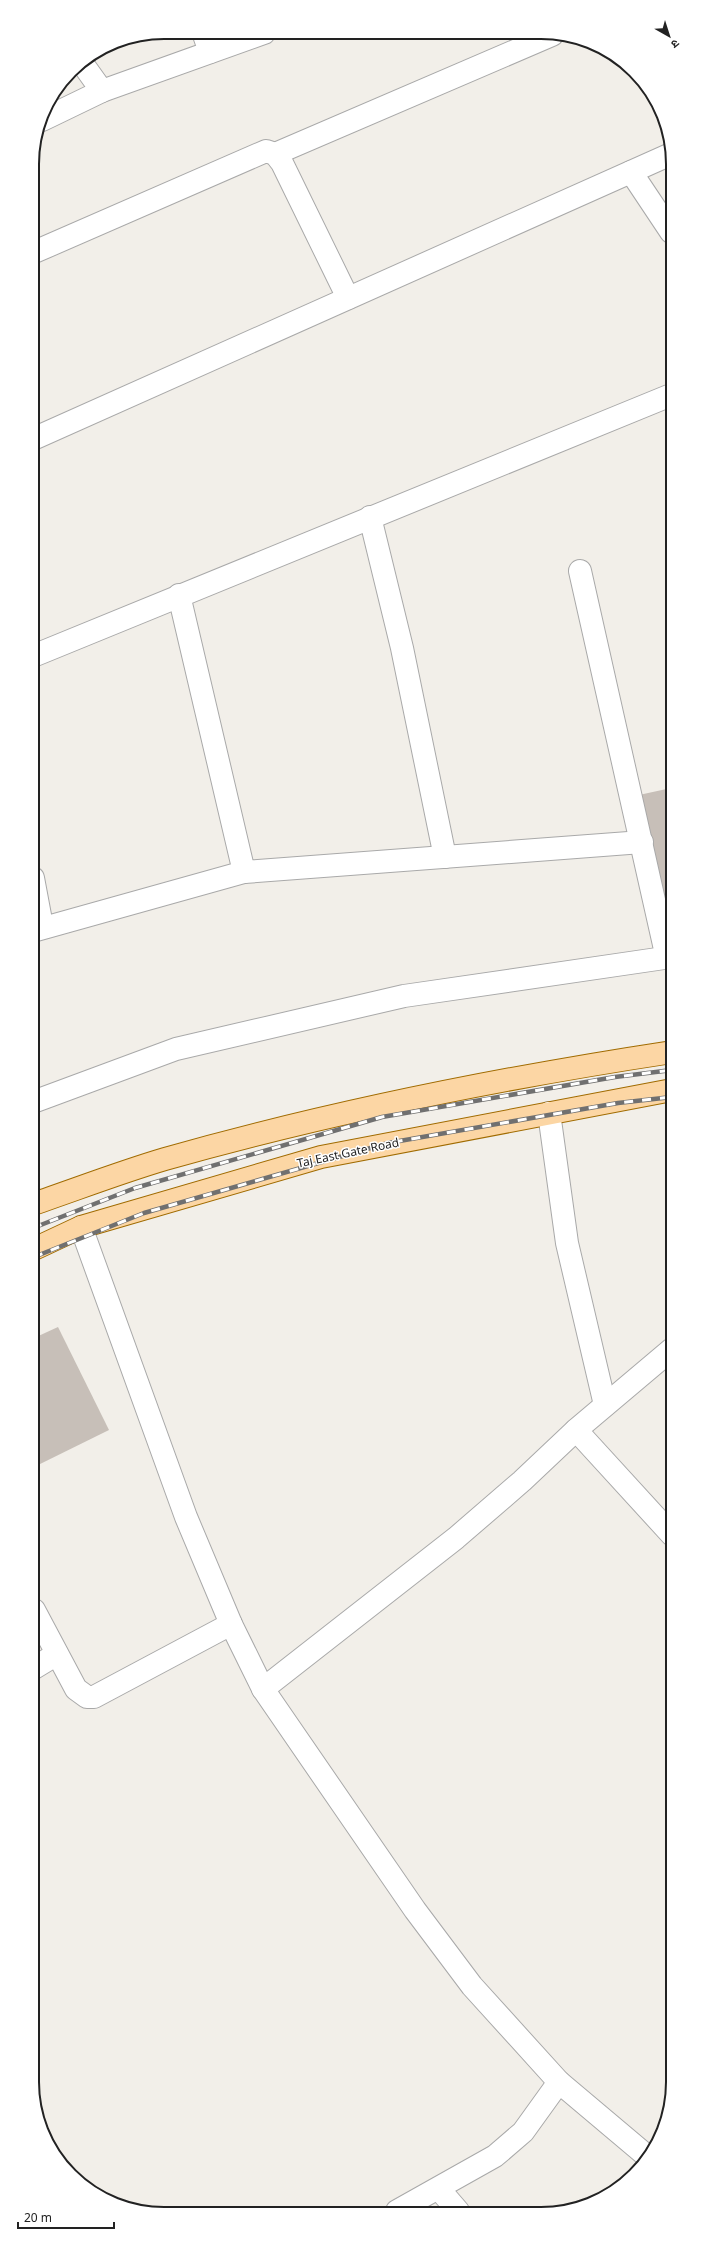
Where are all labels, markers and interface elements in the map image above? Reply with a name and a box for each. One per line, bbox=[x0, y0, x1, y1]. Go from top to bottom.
north arrow bbox=[649, 16, 689, 56]
text: उ bbox=[668, 36, 683, 52]
street label: Taj East Gate Road bbox=[295, 1133, 400, 1172]
scale bar bbox=[18, 2204, 114, 2230]
text: 20 m bbox=[24, 2209, 52, 2226]

